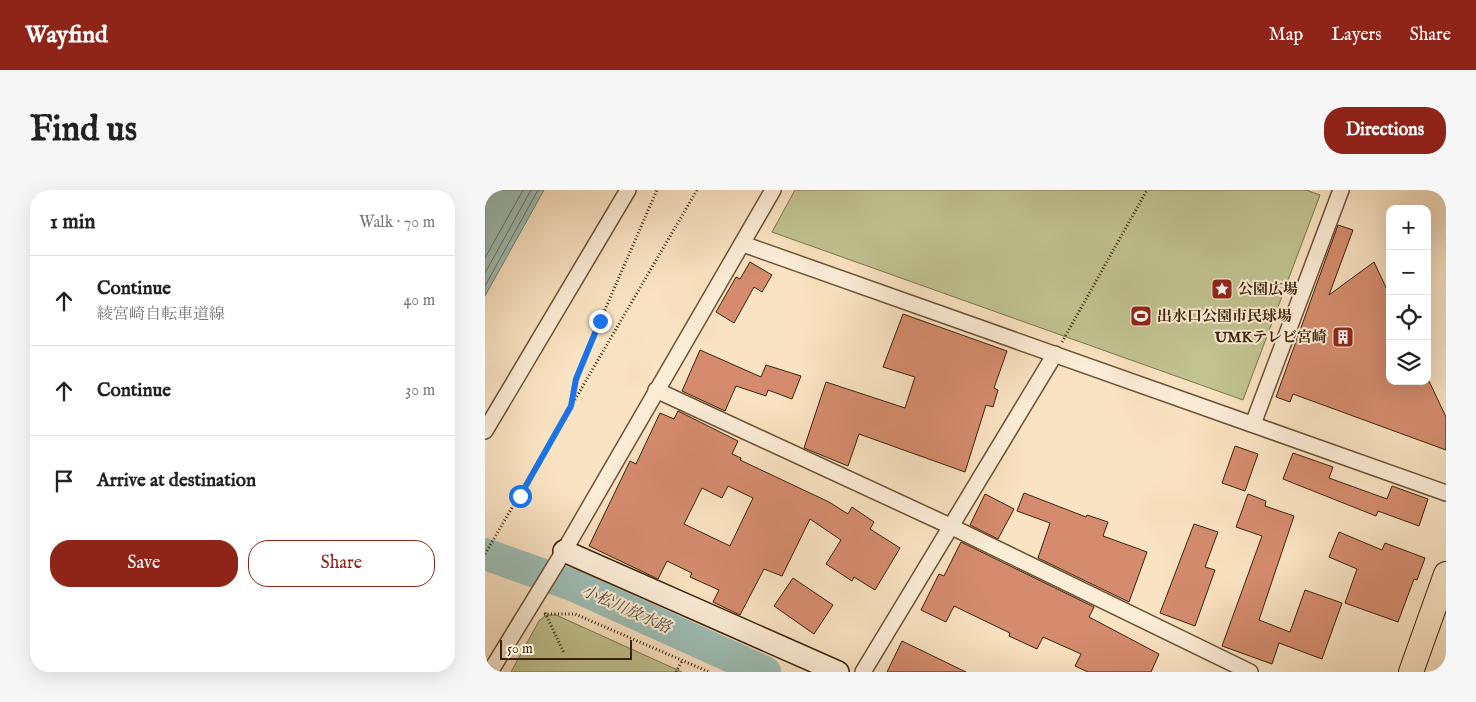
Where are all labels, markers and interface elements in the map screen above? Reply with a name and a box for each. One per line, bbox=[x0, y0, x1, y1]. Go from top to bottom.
text: Wayfind bbox=[25, 20, 108, 51]
text: Map bbox=[1269, 24, 1303, 47]
text: Layers bbox=[1331, 24, 1382, 47]
text: Share bbox=[1410, 24, 1451, 47]
button: Directions bbox=[1324, 107, 1446, 154]
text: Find us bbox=[30, 108, 137, 153]
map controls bbox=[1386, 205, 1431, 385]
button: + bbox=[1386, 205, 1431, 250]
text: 1 min bbox=[50, 209, 95, 236]
text: Walk · 70 m bbox=[359, 213, 435, 233]
button: − bbox=[1386, 250, 1431, 295]
text: Continue bbox=[97, 277, 171, 301]
place icon: 公園広場 bbox=[1210, 277, 1234, 301]
place label: 公園広場 bbox=[1238, 280, 1298, 299]
icon: ahead bbox=[50, 287, 78, 315]
text: 40 m bbox=[403, 291, 435, 311]
button: locate bbox=[1386, 295, 1431, 340]
sports icon: 出水口公園市民球場 bbox=[1129, 304, 1153, 328]
text: 綾宮崎自転車道線 bbox=[97, 305, 225, 325]
place label: 出水口公園市民球場 bbox=[1157, 307, 1292, 326]
route end bbox=[589, 310, 612, 333]
building icon: UMKテレビ宮崎 bbox=[1331, 325, 1355, 349]
place label: UMKテレビ宮崎 bbox=[1214, 328, 1327, 347]
button: layers bbox=[1386, 340, 1431, 385]
icon: ahead bbox=[50, 377, 78, 405]
text: Continue bbox=[97, 379, 171, 403]
text: 30 m bbox=[405, 381, 435, 401]
icon: arrive bbox=[50, 467, 78, 495]
text: Arrive at destination bbox=[97, 469, 256, 493]
route start bbox=[509, 485, 532, 508]
button: Save bbox=[50, 540, 238, 587]
button: Share bbox=[248, 540, 435, 587]
water label: 小松川放水路 bbox=[578, 581, 675, 639]
scale bar bbox=[500, 637, 633, 660]
text: 50 m bbox=[507, 640, 533, 658]

